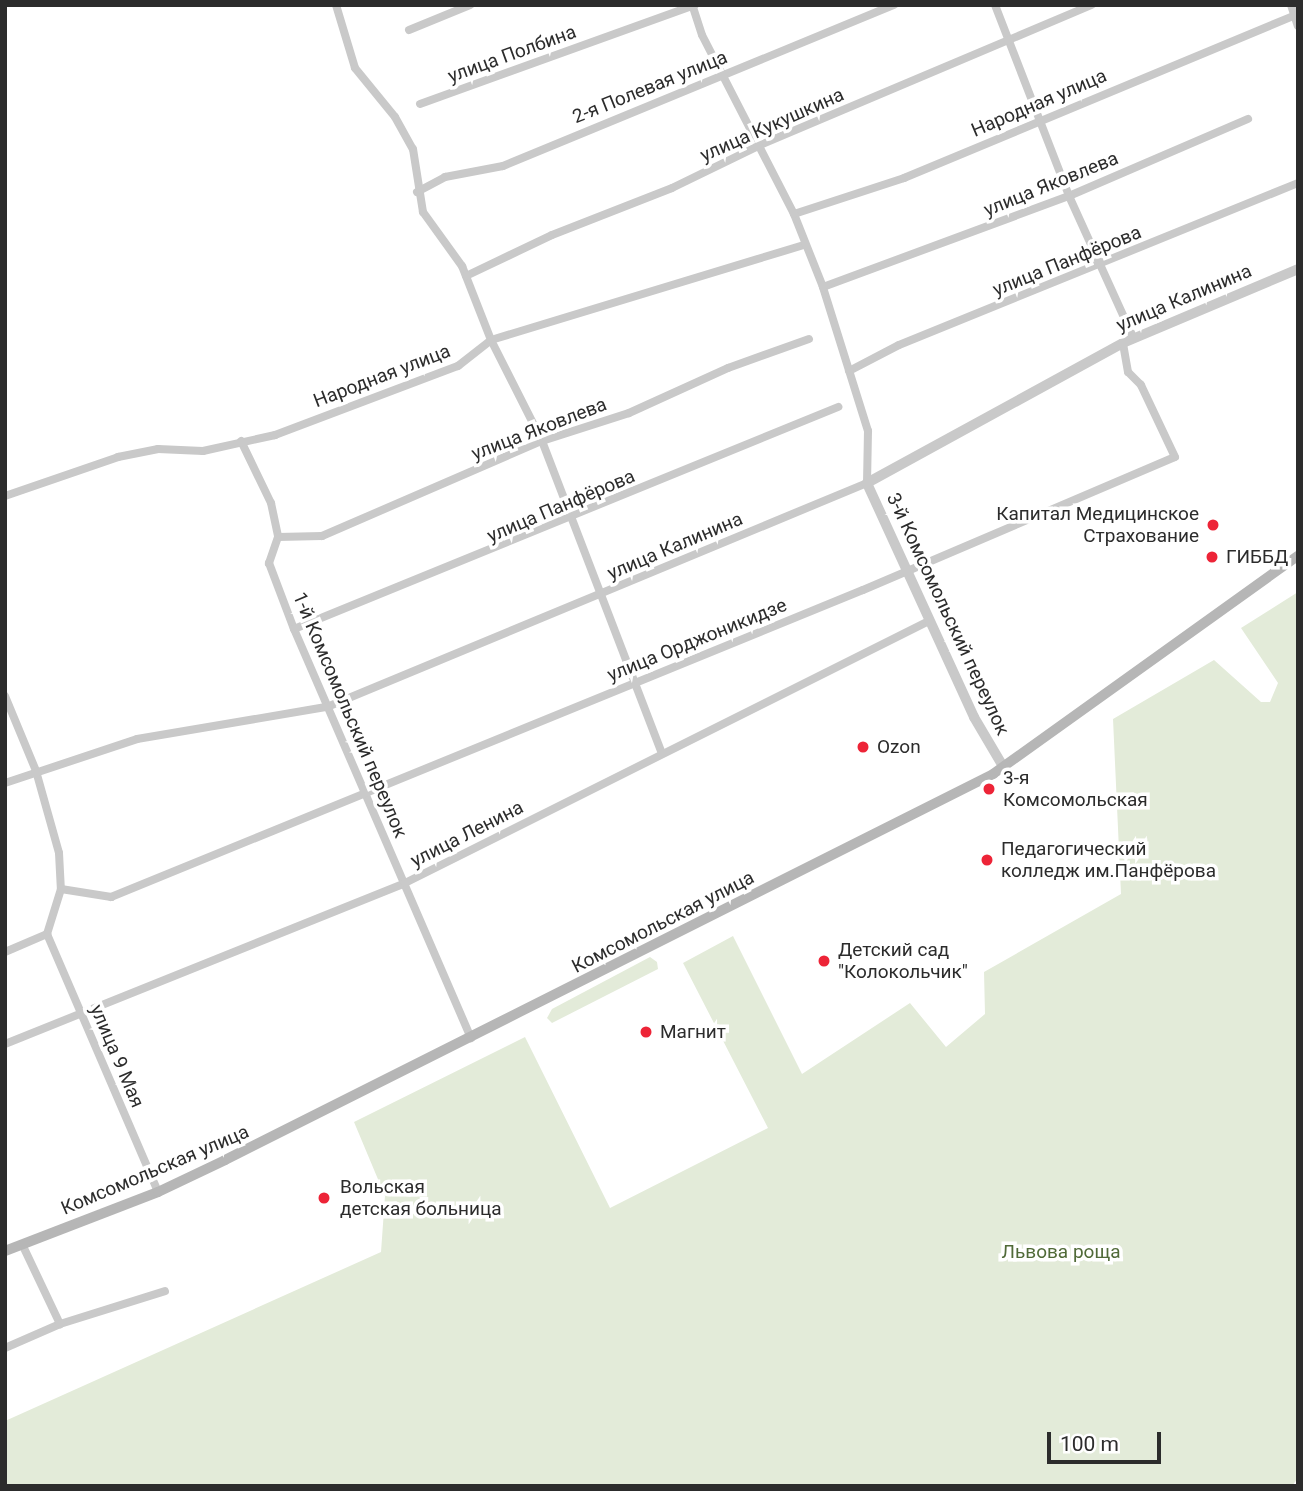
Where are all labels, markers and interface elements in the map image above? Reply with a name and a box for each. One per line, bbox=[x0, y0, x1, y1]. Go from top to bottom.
street label: улица Полбина bbox=[445, 20, 579, 88]
street label: 2-я Полевая улица bbox=[569, 46, 731, 128]
street label: Народная улица bbox=[968, 64, 1110, 142]
street label: улица Кукушкина bbox=[697, 83, 847, 167]
street label: улица Яковлева bbox=[980, 147, 1122, 221]
street label: улица Панфёрова bbox=[989, 221, 1145, 301]
street label: улица Калинина bbox=[1113, 259, 1255, 337]
street label: Народная улица bbox=[310, 339, 454, 413]
street label: улица Яковлева bbox=[468, 393, 610, 465]
street label: улица Панфёрова bbox=[484, 465, 638, 547]
street label: 3-й Комсомольский переулок bbox=[882, 489, 1014, 739]
place label: Капитал Медицинское Страхование bbox=[996, 503, 1199, 547]
street label: улица Калинина bbox=[604, 507, 746, 585]
marker: Капитал Медицинское Страхование bbox=[1205, 517, 1221, 533]
place label: ГИББД bbox=[1226, 546, 1288, 568]
marker: ГИББД bbox=[1204, 549, 1220, 565]
street label: 1-й Комсомольский переулок bbox=[288, 589, 412, 841]
street label: улица Орджоникидзе bbox=[604, 594, 790, 686]
place label: Ozon bbox=[877, 736, 921, 758]
marker: Ozon bbox=[855, 739, 871, 755]
place label: 3-я Комсомольская bbox=[1003, 767, 1148, 811]
marker: 3-я Комсомольская bbox=[981, 781, 997, 797]
street label: улица Ленина bbox=[407, 796, 527, 872]
place label: Педагогический колледж им.Панфёрова bbox=[1001, 838, 1216, 882]
marker: Педагогический колледж им.Панфёрова bbox=[979, 852, 995, 868]
street label: Комсомольская улица bbox=[568, 866, 758, 978]
place label: Детский сад "Колокольчик" bbox=[838, 939, 968, 983]
marker: Детский сад "Колокольчик" bbox=[816, 953, 832, 969]
street label: улица 9 Мая bbox=[85, 1001, 149, 1111]
place label: Магнит bbox=[660, 1021, 726, 1043]
marker: Магнит bbox=[638, 1024, 654, 1040]
street label: Комсомольская улица bbox=[58, 1120, 252, 1220]
place label: Вольская детская больница bbox=[340, 1176, 502, 1220]
marker: Вольская детская больница bbox=[314, 1188, 334, 1208]
park label: Львова роща bbox=[1002, 1241, 1120, 1263]
scale bar bbox=[1051, 1418, 1165, 1462]
text: 100 m bbox=[1060, 1432, 1119, 1456]

